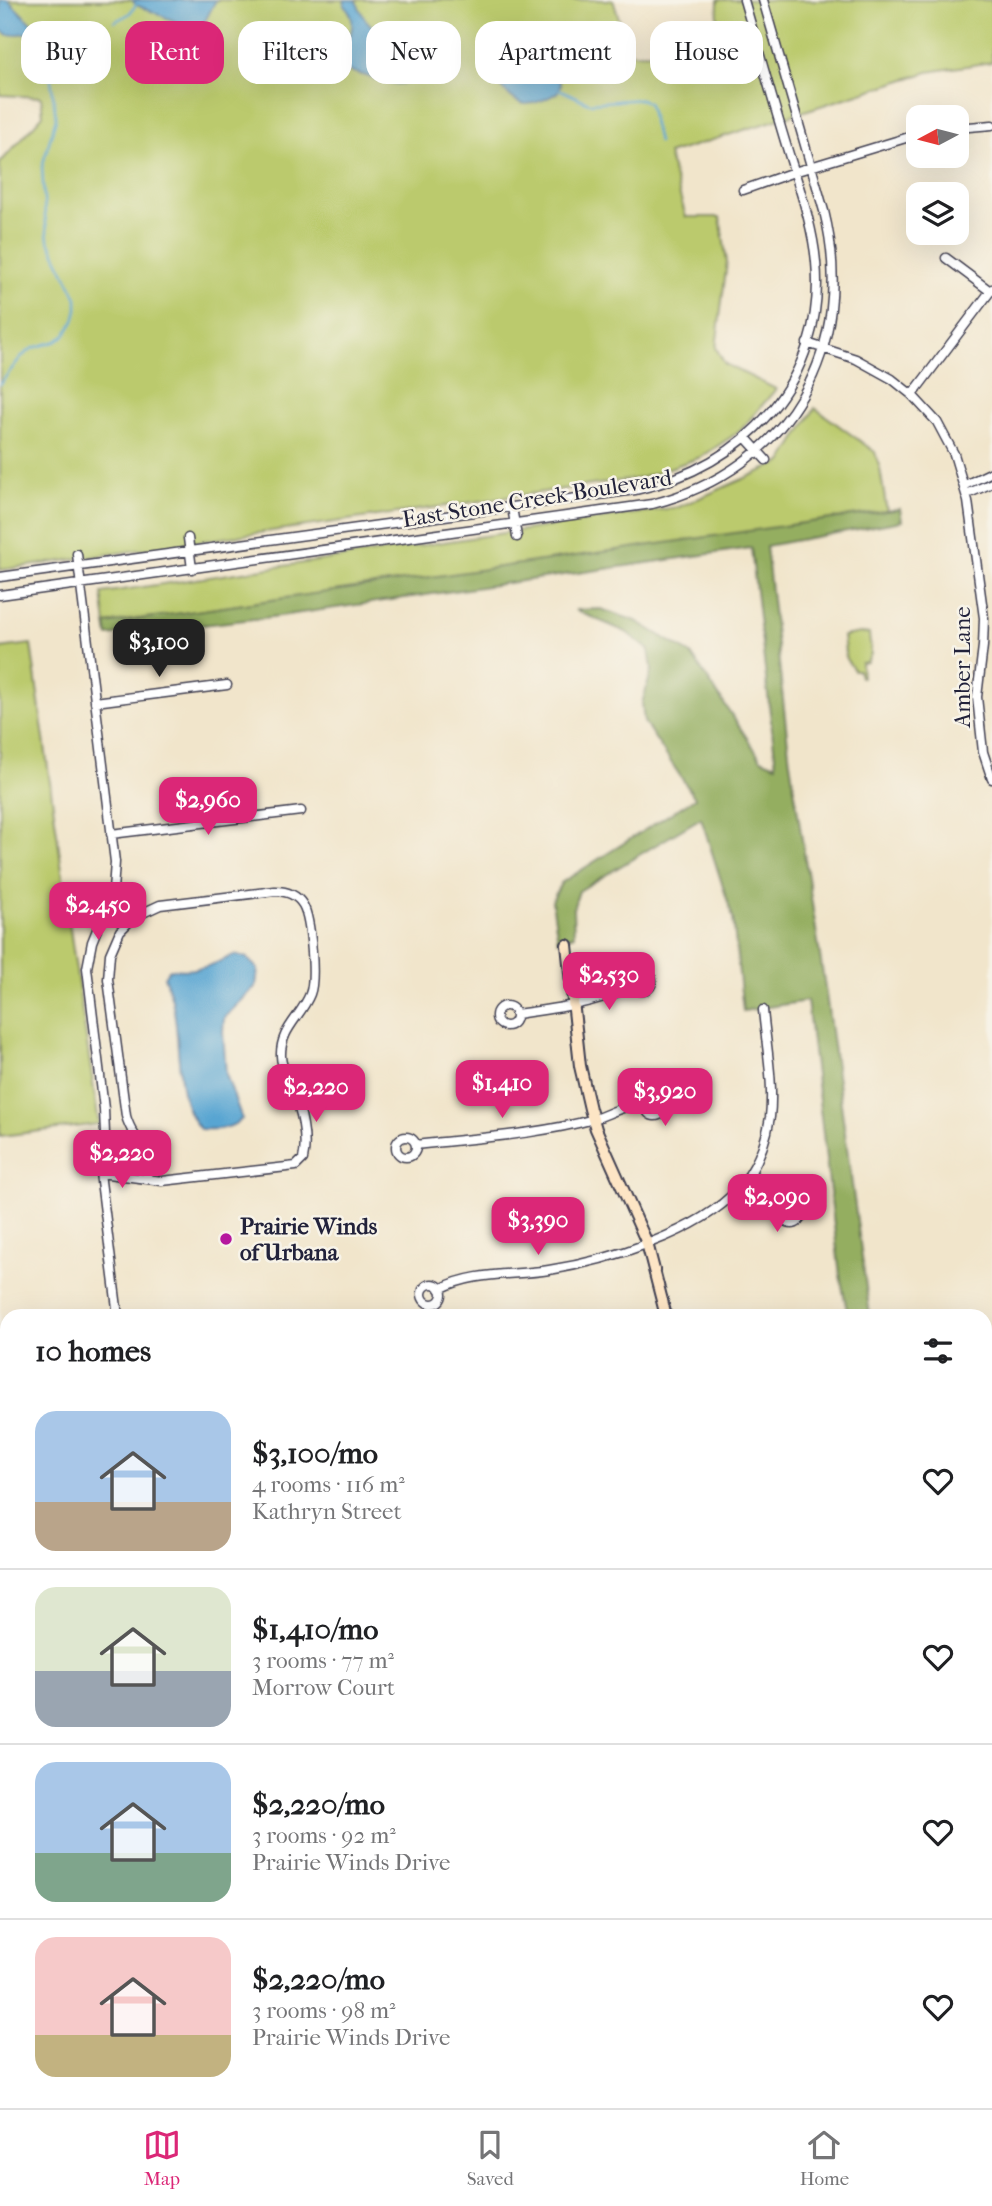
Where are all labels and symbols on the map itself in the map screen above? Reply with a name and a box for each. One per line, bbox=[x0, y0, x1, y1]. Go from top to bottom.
north arrow bbox=[906, 105, 970, 168]
street label: East Stone Creek Boulevard bbox=[400, 464, 674, 533]
street label: Amber Lane bbox=[949, 606, 976, 729]
pin: $3,100 bbox=[102, 620, 216, 679]
pin: $2,960 bbox=[151, 778, 265, 837]
pin: $2,450 bbox=[41, 883, 155, 942]
pin: $2,530 bbox=[552, 953, 666, 1012]
pin: $1,410 bbox=[445, 1060, 559, 1120]
pin: $2,220 bbox=[259, 1064, 373, 1124]
pin: $3,920 bbox=[608, 1068, 722, 1128]
pin: $2,220 bbox=[65, 1130, 179, 1190]
pin: $2,090 bbox=[720, 1174, 834, 1234]
pin: $3,390 bbox=[481, 1198, 595, 1257]
place label: Prairie Winds of Urbana bbox=[240, 1213, 378, 1266]
marker: Prairie Winds of Urbana bbox=[218, 1231, 234, 1247]

